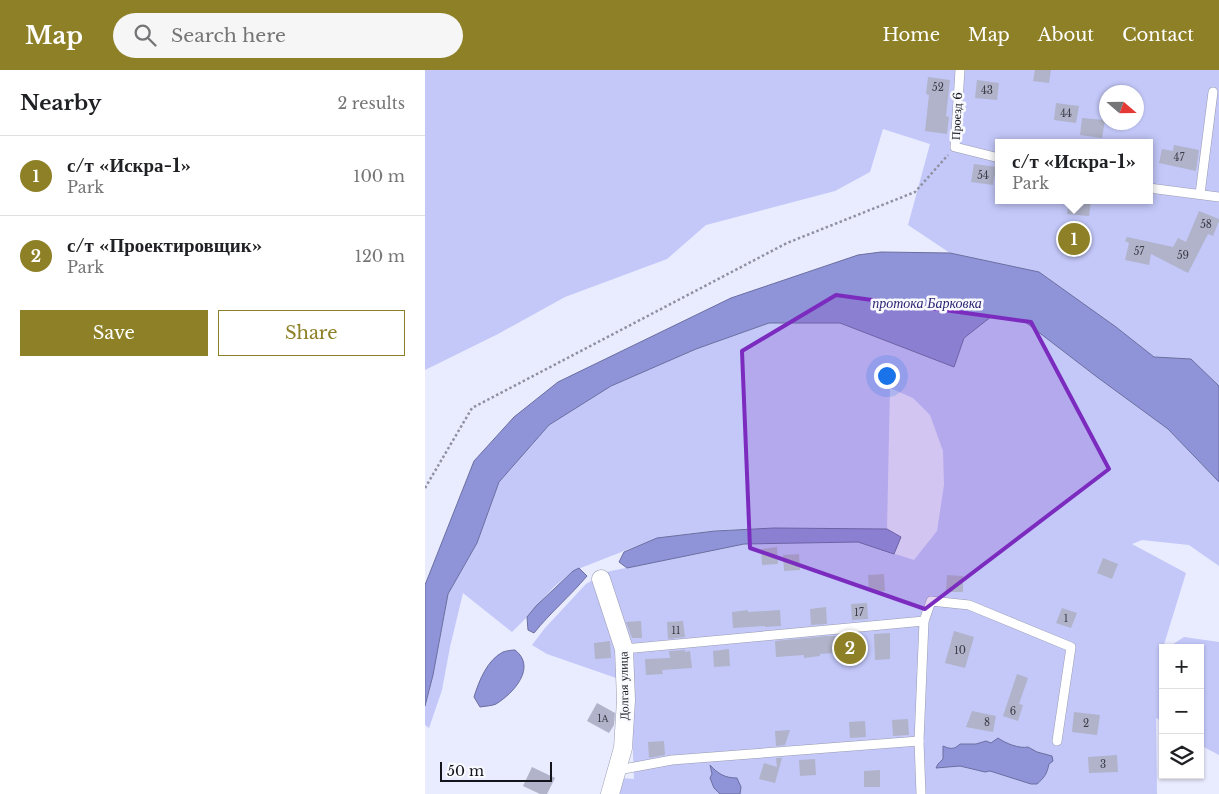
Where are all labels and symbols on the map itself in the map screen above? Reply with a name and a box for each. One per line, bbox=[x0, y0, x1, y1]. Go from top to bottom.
house number: 52 bbox=[932, 81, 944, 94]
house number: 43 bbox=[981, 84, 993, 97]
north arrow bbox=[1099, 85, 1144, 130]
street label: Проезд 6 bbox=[948, 91, 965, 140]
house number: 44 bbox=[1060, 107, 1072, 120]
house number: 47 bbox=[1174, 151, 1185, 164]
house number: 54 bbox=[977, 169, 989, 182]
house number: 58 bbox=[1200, 218, 1212, 231]
pin: 1 bbox=[1058, 220, 1090, 258]
house number: 57 bbox=[1134, 245, 1145, 258]
house number: 59 bbox=[1177, 249, 1189, 262]
water label: протока Барковка bbox=[872, 294, 982, 312]
your location bbox=[874, 363, 900, 389]
house number: 17 bbox=[854, 606, 865, 619]
house number: 1 bbox=[1064, 612, 1068, 625]
house number: 11 bbox=[672, 624, 680, 637]
pin: 2 bbox=[834, 629, 866, 667]
house number: 10 bbox=[954, 644, 966, 657]
street label: Долгая улица bbox=[615, 651, 632, 721]
house number: 6 bbox=[1010, 705, 1016, 718]
house number: 1А bbox=[597, 712, 610, 725]
house number: 8 bbox=[984, 716, 990, 729]
house number: 2 bbox=[1083, 717, 1089, 730]
house number: 3 bbox=[1100, 758, 1106, 771]
scale bar bbox=[440, 759, 553, 782]

